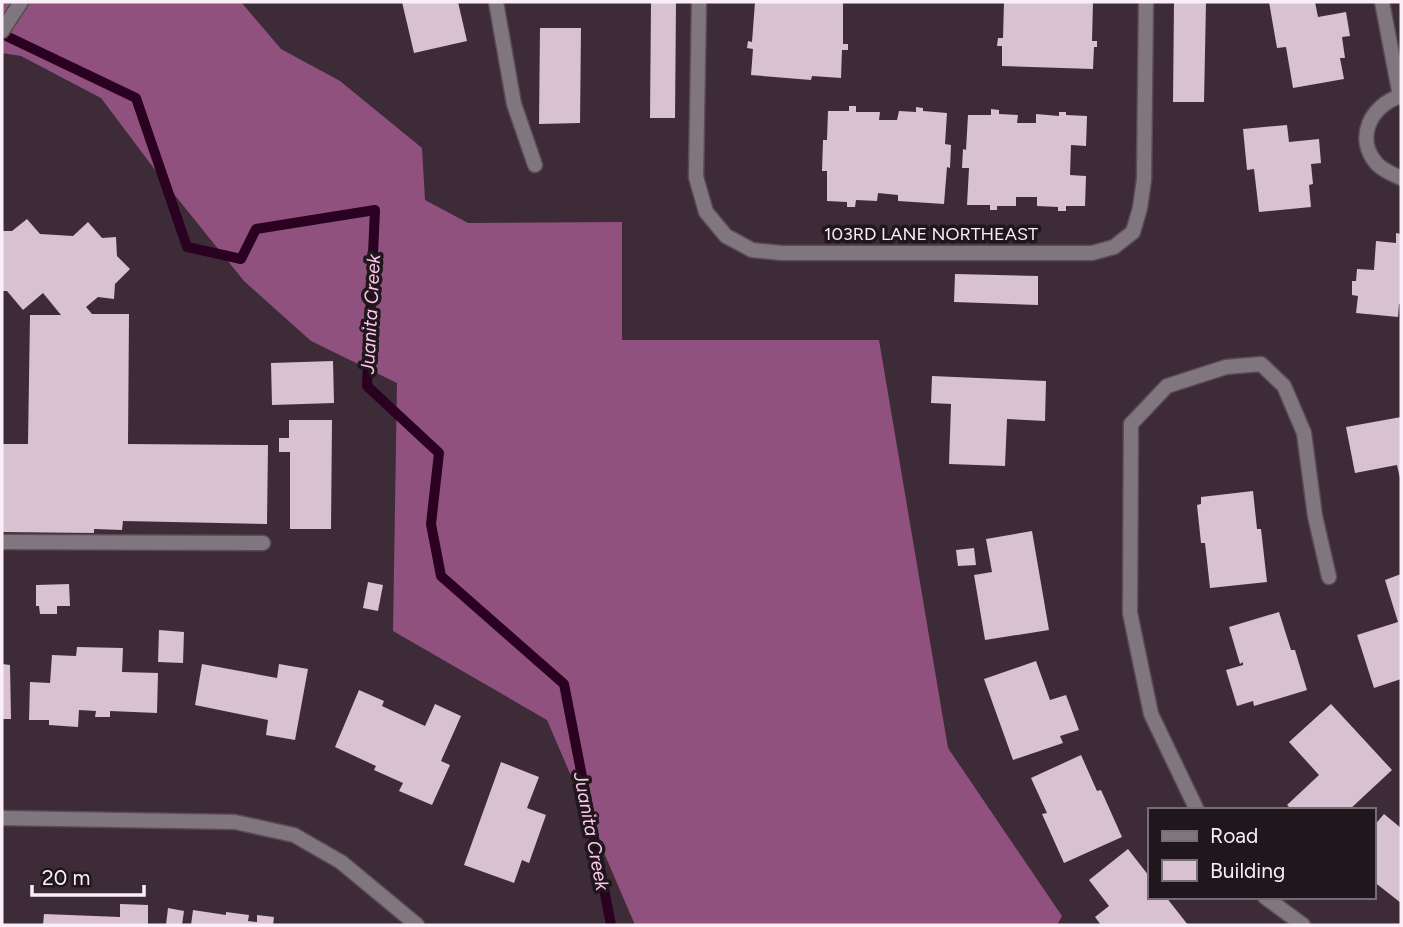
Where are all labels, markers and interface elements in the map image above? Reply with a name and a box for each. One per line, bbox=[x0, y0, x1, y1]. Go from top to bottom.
street label: 103RD LANE NORTHEAST bbox=[824, 223, 1038, 245]
water label: Juanita Creek bbox=[356, 253, 385, 375]
water label: Juanita Creek bbox=[569, 769, 614, 893]
legend bbox=[1148, 808, 1375, 899]
text: Road bbox=[1210, 823, 1258, 848]
scale bar bbox=[32, 853, 144, 897]
text: Building bbox=[1210, 858, 1285, 883]
text: 20 m bbox=[42, 865, 90, 890]

